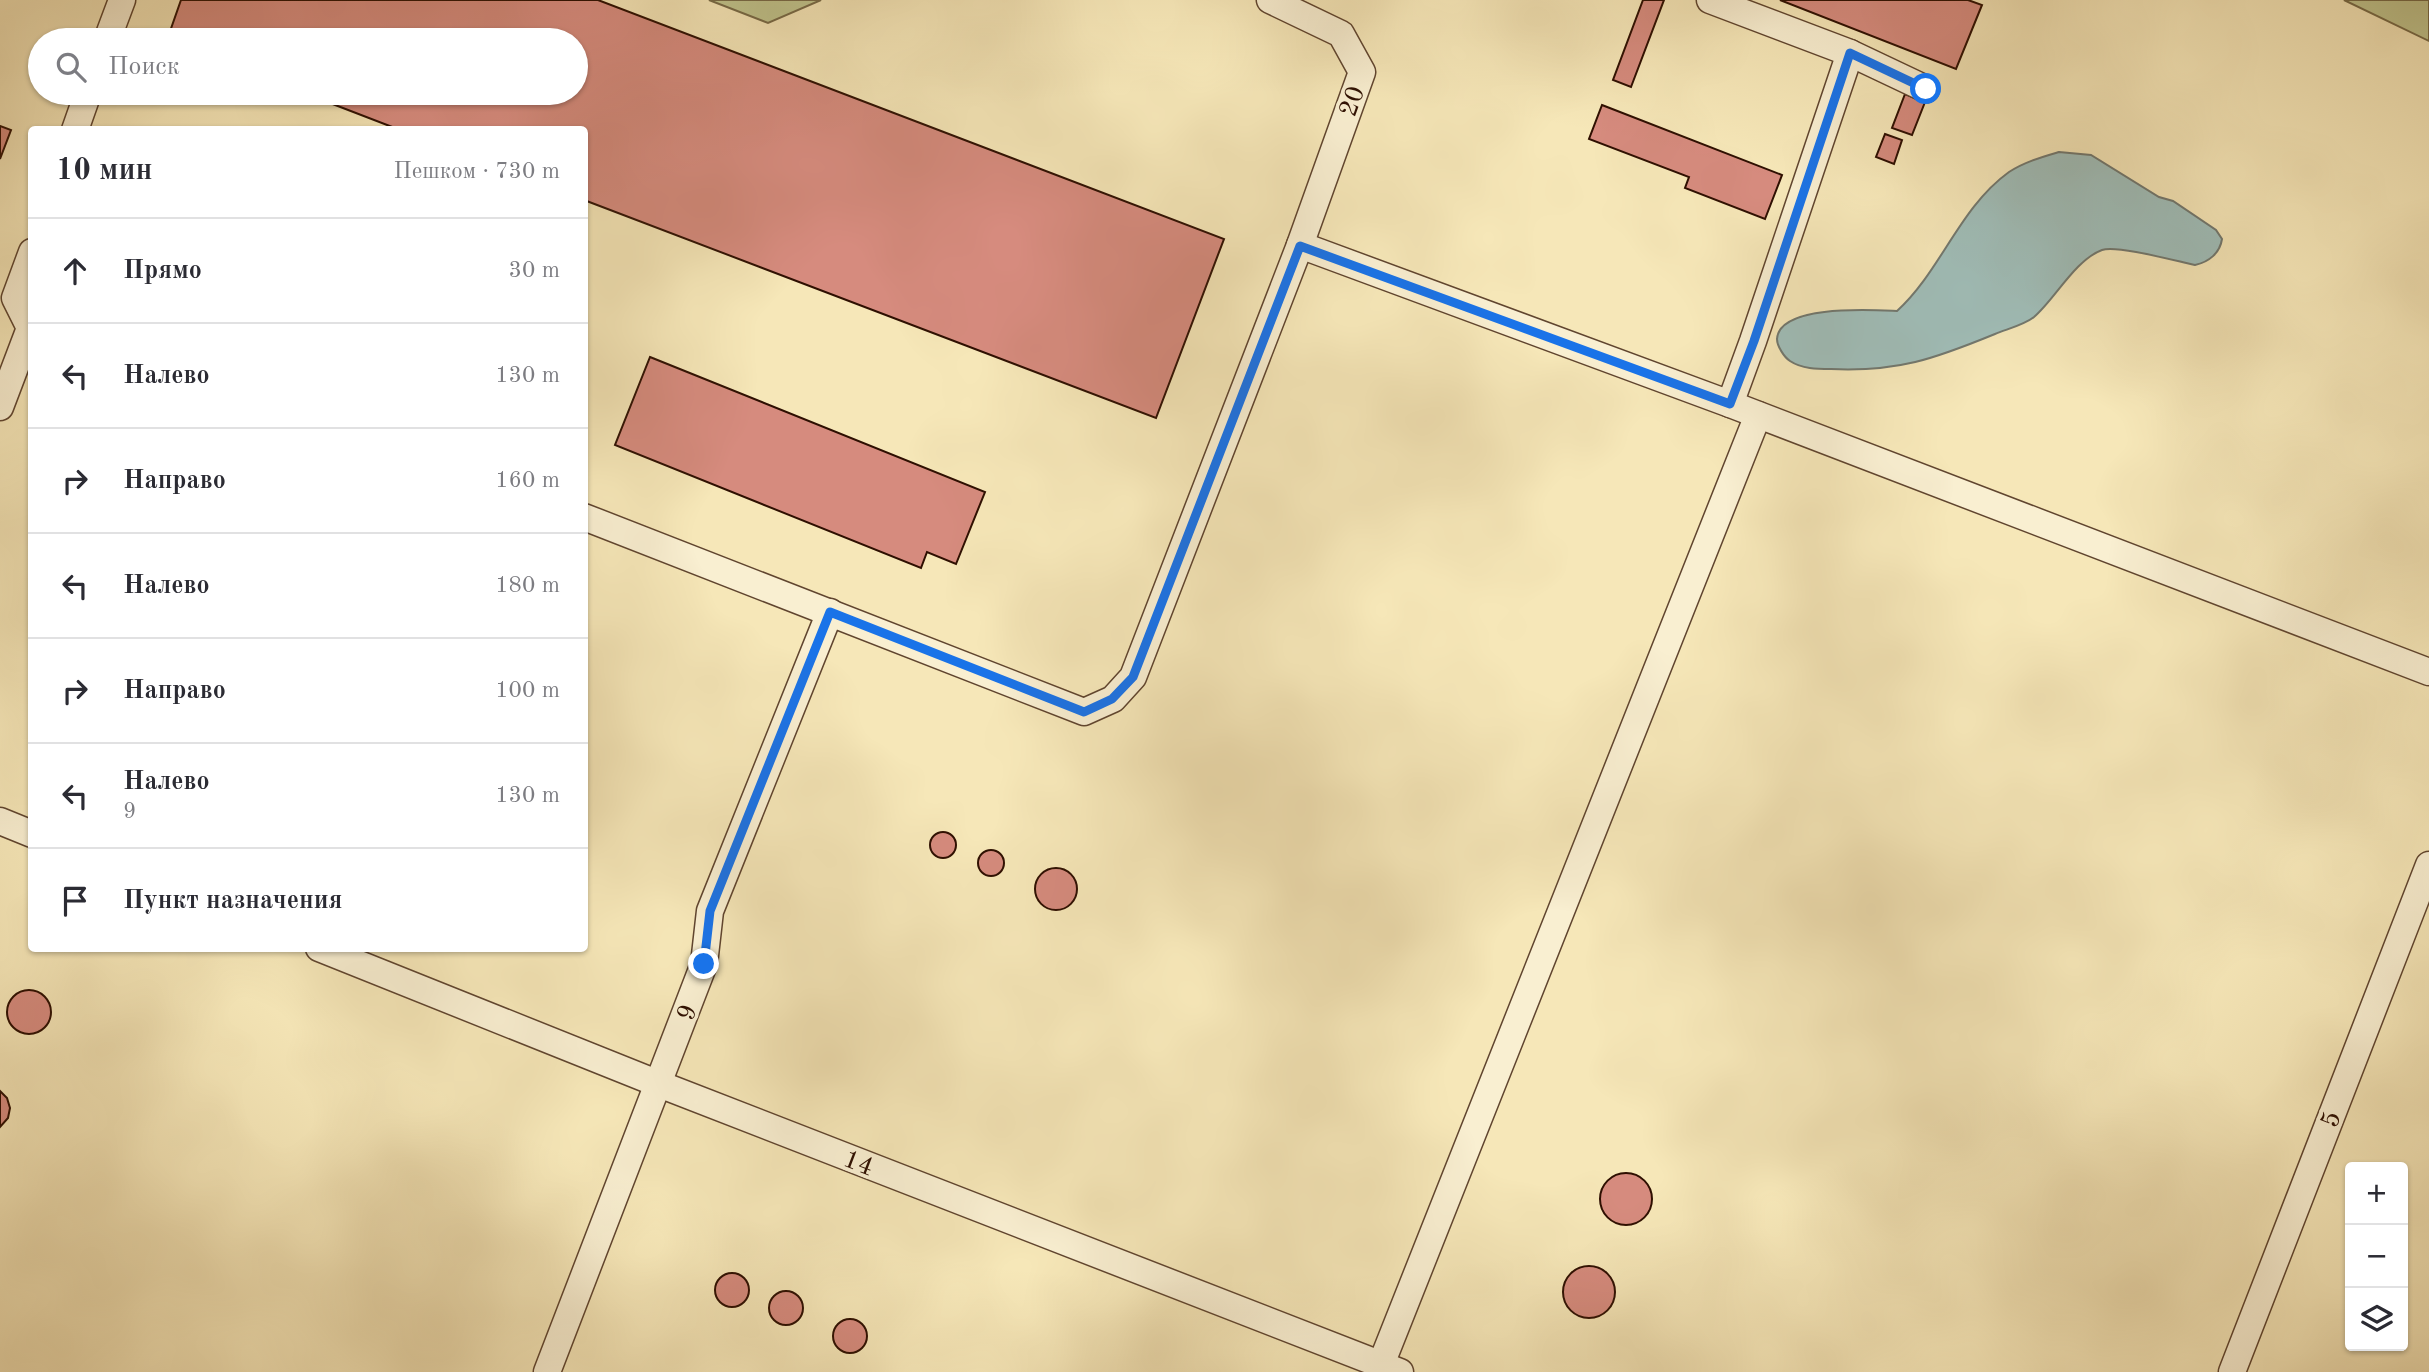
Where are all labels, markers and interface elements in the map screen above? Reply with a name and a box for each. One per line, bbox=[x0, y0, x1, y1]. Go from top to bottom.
search box bbox=[28, 28, 588, 105]
icon: search bbox=[52, 48, 90, 86]
text: Поиск bbox=[108, 54, 180, 80]
route start bbox=[1910, 73, 1941, 104]
street label: 20 bbox=[1336, 83, 1370, 120]
text: 10 мин bbox=[56, 156, 153, 186]
text: Пешком · 730 m bbox=[394, 160, 560, 183]
icon: ahead bbox=[56, 252, 94, 290]
text: Прямо bbox=[123, 258, 202, 284]
text: 30 m bbox=[509, 259, 560, 282]
icon: left bbox=[56, 357, 94, 395]
text: Налево bbox=[123, 363, 210, 389]
text: 130 m bbox=[495, 364, 560, 387]
icon: right bbox=[56, 462, 94, 500]
text: Направо bbox=[123, 468, 226, 494]
text: 160 m bbox=[495, 469, 560, 492]
icon: left bbox=[56, 567, 94, 605]
text: Налево bbox=[123, 573, 210, 599]
text: 180 m bbox=[495, 574, 560, 597]
icon: right bbox=[56, 672, 94, 710]
text: Направо bbox=[123, 678, 226, 704]
text: 100 m bbox=[495, 679, 560, 702]
text: Налево bbox=[123, 769, 210, 795]
icon: left bbox=[56, 777, 94, 815]
text: 130 m bbox=[495, 784, 560, 807]
text: 9 bbox=[123, 800, 136, 823]
icon: arrive bbox=[56, 882, 94, 920]
text: Пункт назначения bbox=[123, 888, 342, 914]
route end bbox=[688, 948, 719, 979]
street label: 9 bbox=[673, 1001, 703, 1024]
street label: 5 bbox=[2317, 1108, 2347, 1131]
street label: 14 bbox=[840, 1146, 877, 1181]
map controls bbox=[2345, 1162, 2408, 1351]
button: + bbox=[2345, 1162, 2408, 1225]
button: − bbox=[2345, 1225, 2408, 1288]
button: layers bbox=[2345, 1288, 2408, 1351]

